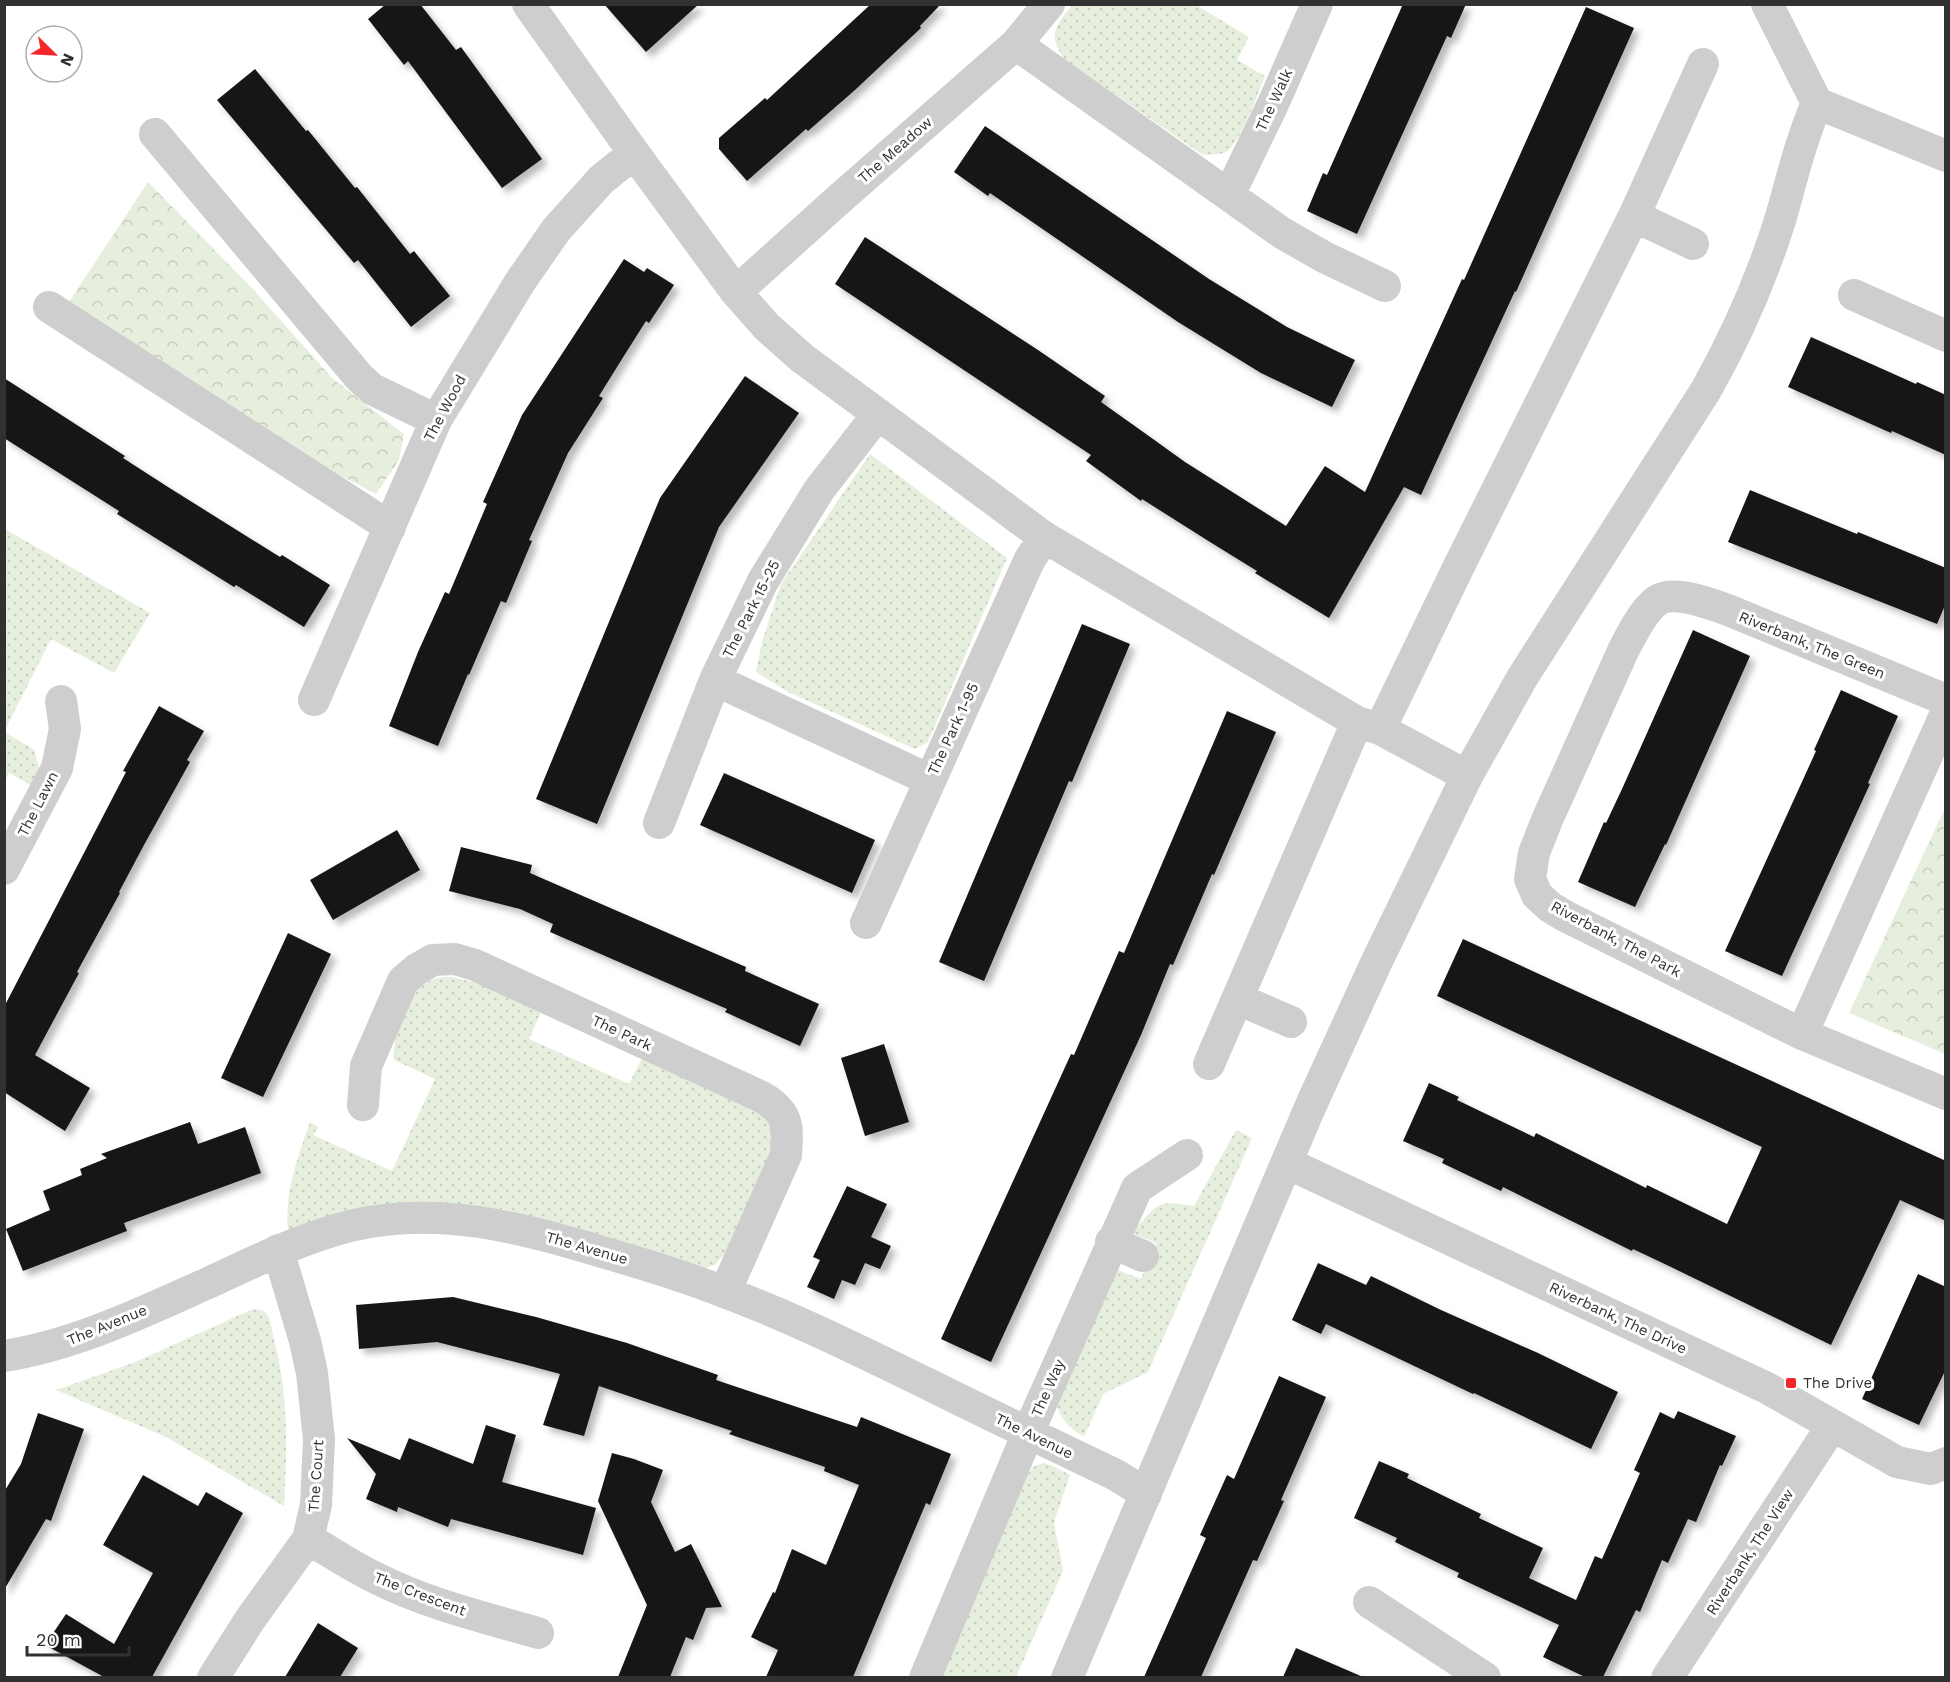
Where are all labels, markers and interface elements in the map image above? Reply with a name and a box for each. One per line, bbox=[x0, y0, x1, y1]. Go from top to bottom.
north arrow bbox=[24, 24, 84, 84]
text: N bbox=[56, 51, 78, 69]
street label: The Walk bbox=[1252, 65, 1296, 134]
street label: The Meadow bbox=[854, 113, 936, 187]
street label: The Wood bbox=[420, 372, 470, 444]
street label: The Park 15-25 bbox=[719, 557, 783, 661]
street label: Riverbank, The Green bbox=[1736, 607, 1888, 683]
street label: The Park 1-95 bbox=[924, 680, 982, 778]
street label: The Lawn bbox=[14, 768, 62, 840]
street label: Riverbank, The Park bbox=[1548, 897, 1685, 981]
street label: The Park bbox=[589, 1011, 655, 1055]
street label: The Avenue bbox=[544, 1228, 630, 1268]
street label: Riverbank, The Drive bbox=[1546, 1278, 1690, 1358]
street label: The Avenue bbox=[65, 1301, 149, 1349]
street label: The Way bbox=[1027, 1356, 1069, 1420]
place label: The Drive bbox=[1803, 1374, 1872, 1392]
marker: The Drive bbox=[1784, 1376, 1798, 1390]
street label: The Avenue bbox=[992, 1409, 1076, 1463]
street label: The Court bbox=[304, 1439, 328, 1513]
street label: Riverbank, The View bbox=[1702, 1485, 1798, 1618]
street label: The Crescent bbox=[371, 1568, 469, 1620]
scale bar bbox=[27, 1619, 129, 1657]
text: 20 m bbox=[36, 1629, 81, 1650]

